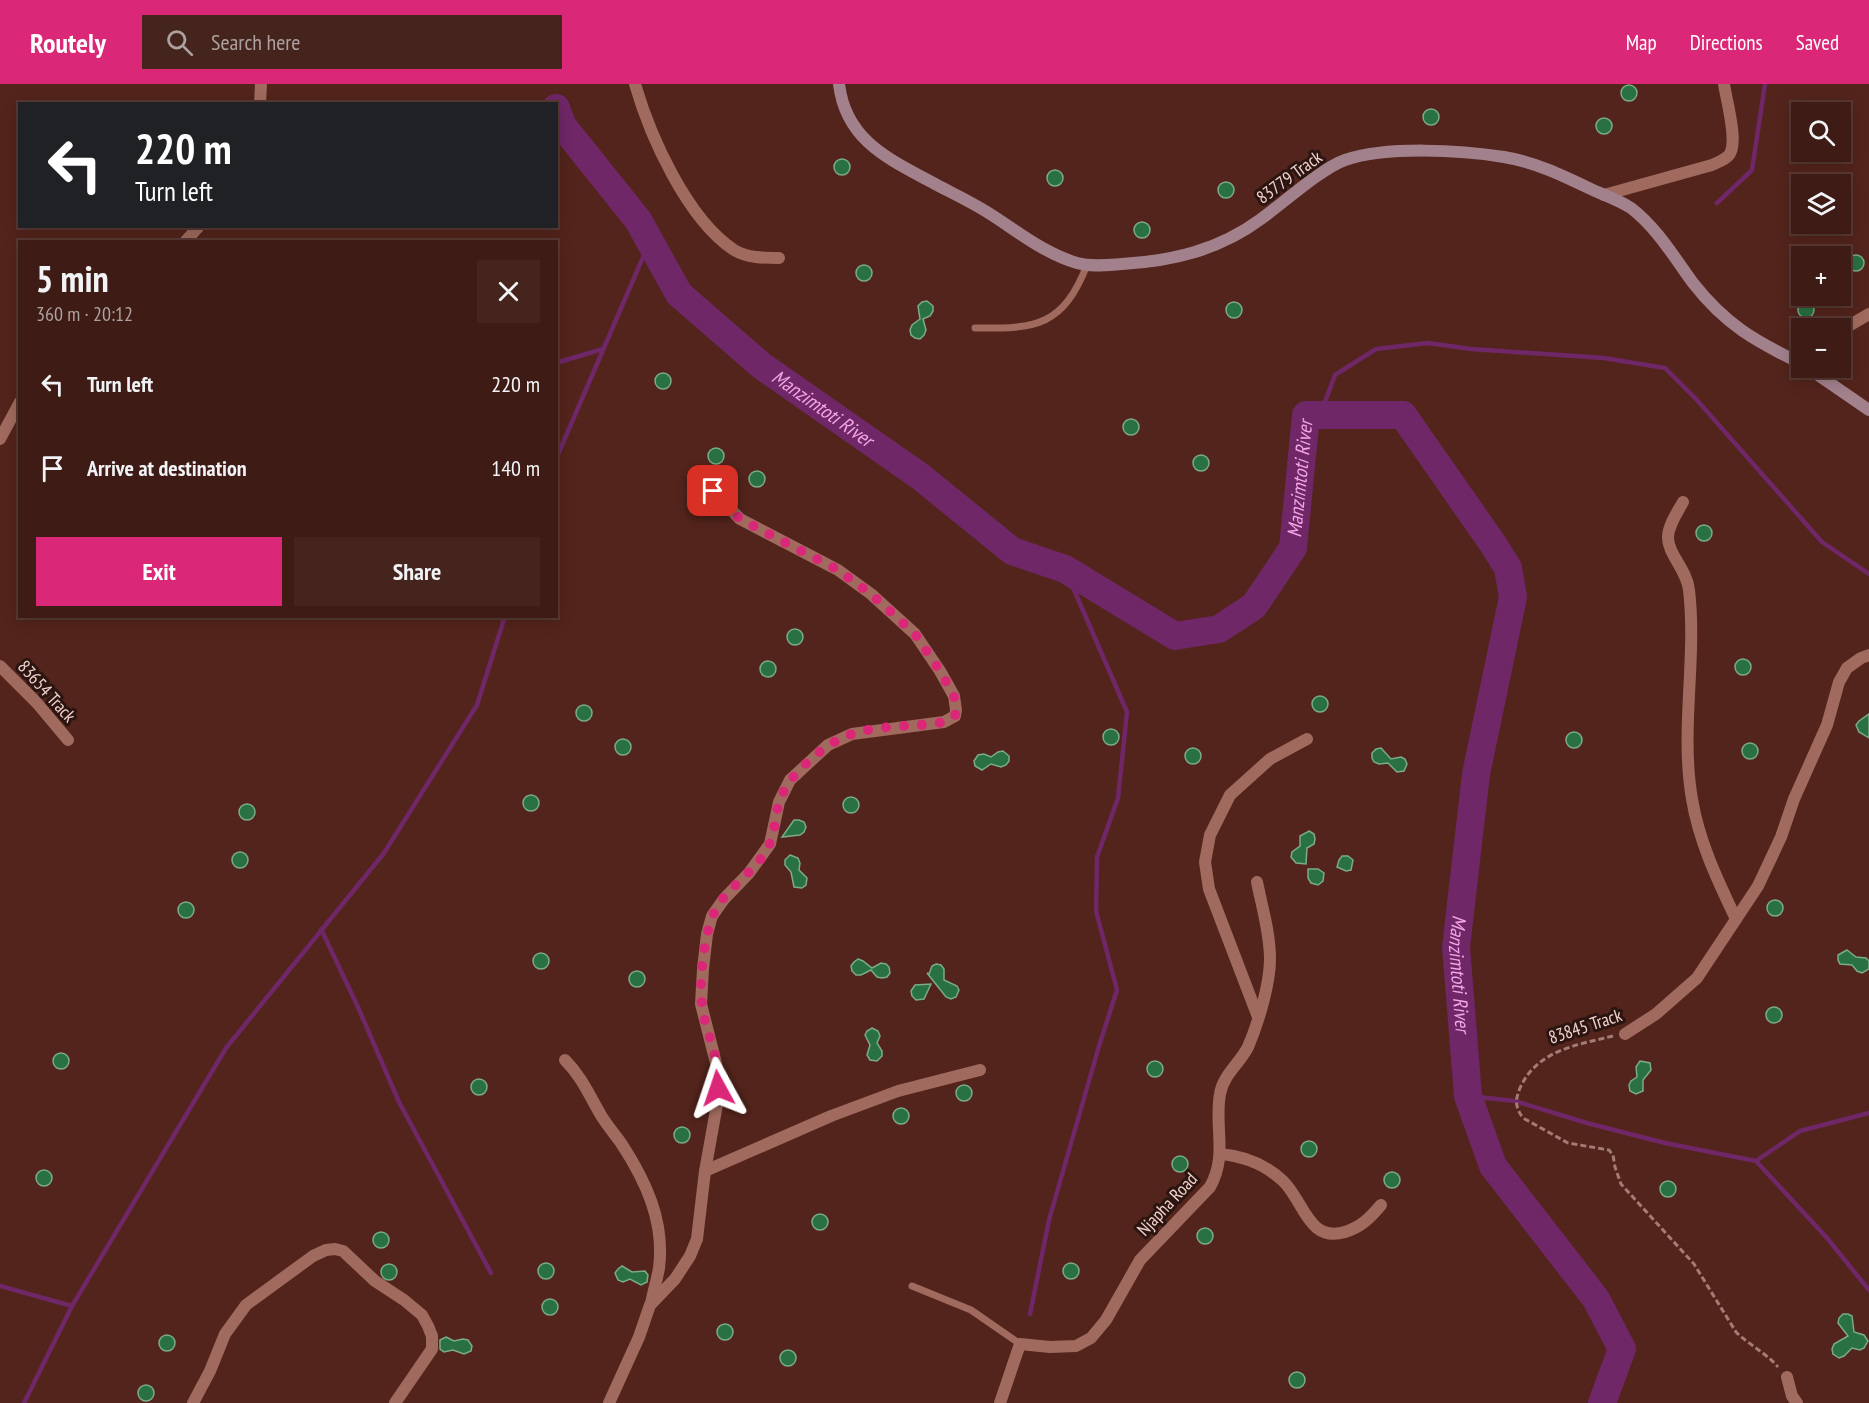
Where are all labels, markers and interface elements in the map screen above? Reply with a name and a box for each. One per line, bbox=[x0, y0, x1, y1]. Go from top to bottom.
search box bbox=[142, 15, 562, 69]
text: Routely bbox=[30, 24, 106, 61]
icon: search bbox=[163, 26, 196, 59]
text: Search here bbox=[211, 28, 300, 56]
text: Map bbox=[1626, 29, 1657, 56]
text: Directions bbox=[1690, 29, 1763, 56]
text: Saved bbox=[1796, 29, 1839, 56]
map controls bbox=[1791, 102, 1851, 378]
button: search bbox=[1791, 102, 1851, 162]
text: 220 m bbox=[135, 121, 232, 176]
icon: left bbox=[36, 126, 114, 204]
street label: 83779 Track bbox=[1252, 145, 1326, 209]
text: Turn left bbox=[135, 174, 213, 208]
button: layers bbox=[1791, 174, 1851, 234]
button: + bbox=[1791, 246, 1851, 306]
text: 5 min bbox=[36, 255, 109, 302]
button: close bbox=[477, 260, 540, 323]
text: 360 m · 20:12 bbox=[36, 301, 133, 327]
button: − bbox=[1791, 318, 1851, 378]
water label: Manzimtoti River bbox=[767, 364, 880, 454]
icon: left bbox=[36, 368, 69, 401]
text: Turn left bbox=[87, 370, 153, 398]
text: 220 m bbox=[491, 370, 540, 398]
water label: Manzimtoti River bbox=[1281, 416, 1319, 539]
icon: arrive bbox=[36, 452, 69, 485]
text: Arrive at destination bbox=[87, 454, 247, 482]
text: 140 m bbox=[491, 454, 540, 482]
pin bbox=[687, 465, 738, 516]
icon: arrive bbox=[696, 474, 729, 507]
button: Exit bbox=[36, 537, 282, 606]
button: Share bbox=[294, 537, 540, 606]
street label: 83654 Track bbox=[13, 655, 81, 727]
water label: Manzimtoti River bbox=[1443, 914, 1476, 1036]
street label: 83845 Track bbox=[1545, 1003, 1625, 1049]
position arrow bbox=[686, 1056, 750, 1120]
street label: Njapha Road bbox=[1132, 1168, 1202, 1240]

